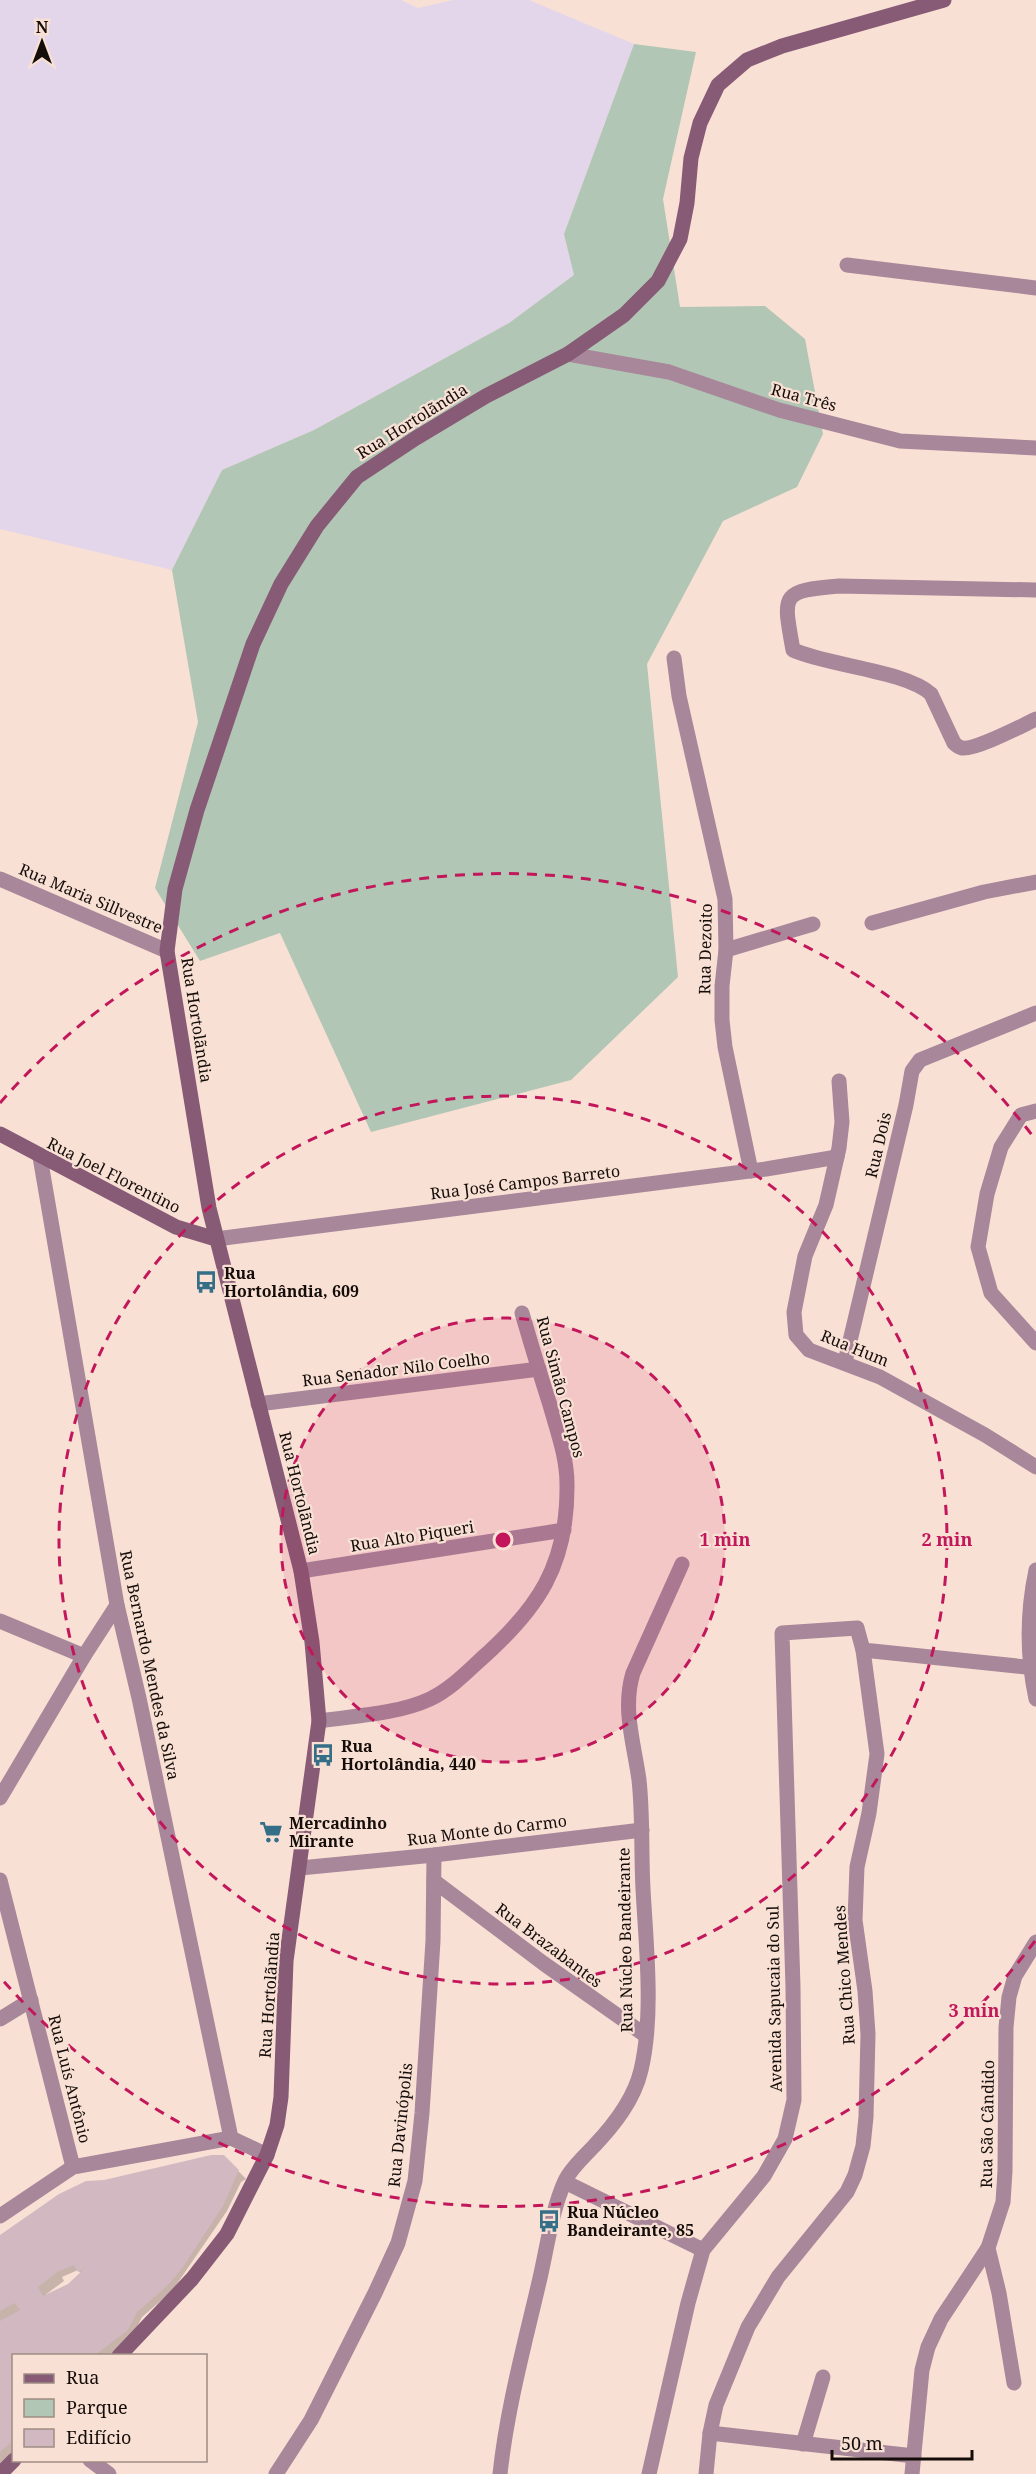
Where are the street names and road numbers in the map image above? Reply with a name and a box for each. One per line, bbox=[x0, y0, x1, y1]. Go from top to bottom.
street label: Rua Hortolãndia bbox=[353, 378, 471, 464]
street label: Rua Três bbox=[769, 378, 839, 416]
street label: Rua Maria Sillvestre bbox=[16, 858, 166, 938]
street label: Rua Dezoito bbox=[693, 903, 717, 995]
street label: Rua Hortolãndia bbox=[176, 956, 218, 1084]
street label: Rua Dois bbox=[860, 1110, 896, 1180]
street label: Rua Joel Florentino bbox=[44, 1132, 184, 1218]
street label: Rua José Campos Barreto bbox=[429, 1159, 621, 1205]
street label: Rua Simão Campos bbox=[532, 1314, 590, 1460]
street label: Rua Hum bbox=[818, 1324, 892, 1372]
street label: Rua Senador Nilo Coelho bbox=[301, 1347, 491, 1391]
street label: Rua Hortolãndia bbox=[274, 1429, 326, 1557]
street label: Rua Alto Piqueri bbox=[349, 1515, 475, 1557]
street label: Rua Bernardo Mendes da Silva bbox=[115, 1548, 185, 1782]
street label: Rua Monte do Carmo bbox=[406, 1809, 568, 1851]
street label: Rua Núcleo Bandeirante bbox=[612, 1847, 638, 2033]
street label: Rua Brazabantes bbox=[491, 1898, 607, 1992]
street label: Rua Chico Mendes bbox=[828, 1905, 860, 2045]
street label: Avenida Sapucaia do Sul bbox=[761, 1906, 787, 2092]
street label: Rua Hortolãndia bbox=[254, 1931, 284, 2059]
street label: Rua Luís Antônio bbox=[43, 2012, 97, 2146]
street label: Rua São Cândido bbox=[975, 2060, 999, 2188]
street label: Rua Davinópolis bbox=[383, 2062, 417, 2188]

